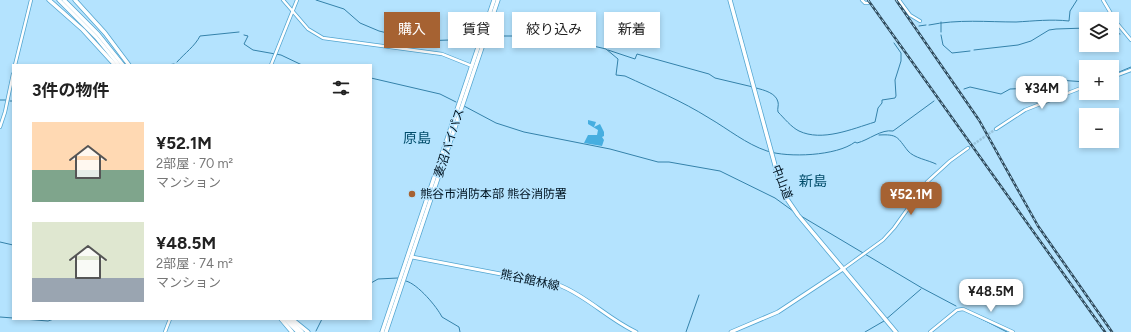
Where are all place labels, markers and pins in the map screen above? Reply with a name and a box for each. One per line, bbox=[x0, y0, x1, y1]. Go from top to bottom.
pin: ¥34M bbox=[1018, 76, 1066, 110]
pin: ¥52.1M bbox=[878, 182, 944, 216]
place label: 熊谷市消防本部 熊谷消防署 bbox=[420, 187, 567, 201]
marker: 熊谷市消防本部 熊谷消防署 bbox=[407, 189, 417, 199]
pin: ¥48.5M bbox=[958, 279, 1024, 313]

